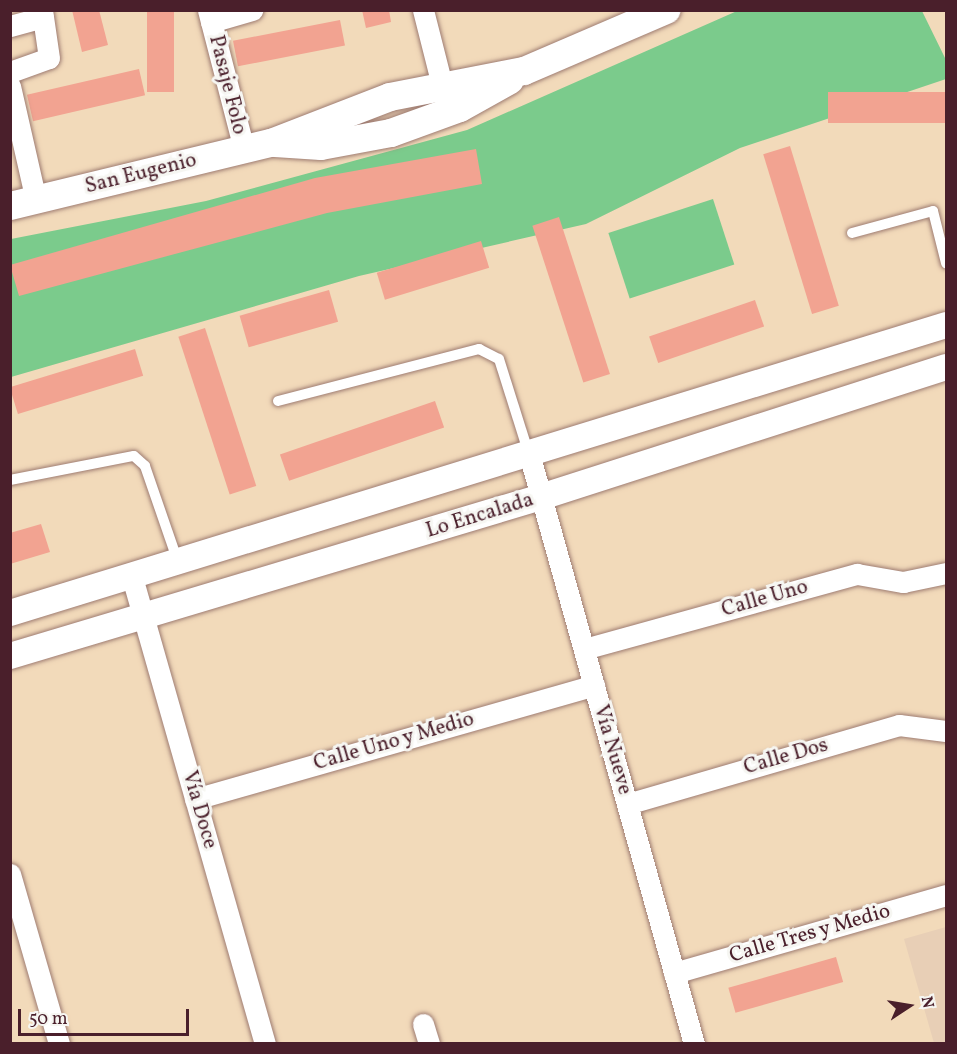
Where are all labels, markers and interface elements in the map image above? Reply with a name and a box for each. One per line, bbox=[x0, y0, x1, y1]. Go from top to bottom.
street label: Pasaje Folo bbox=[203, 33, 251, 137]
street label: San Eugenio bbox=[83, 148, 199, 200]
street label: Lo Encalada bbox=[423, 488, 537, 544]
street label: Calle Uno bbox=[719, 575, 811, 623]
street label: Vía Nueve bbox=[587, 702, 637, 798]
street label: Calle Uno y Medio bbox=[310, 707, 478, 777]
street label: Calle Dos bbox=[741, 733, 831, 781]
street label: Vía Doce bbox=[176, 768, 222, 852]
street label: Calle Tres y Medio bbox=[726, 899, 894, 969]
north arrow bbox=[879, 976, 939, 1036]
text: N bbox=[915, 994, 939, 1010]
scale bar bbox=[21, 997, 192, 1035]
text: 50 m bbox=[29, 1007, 68, 1032]

